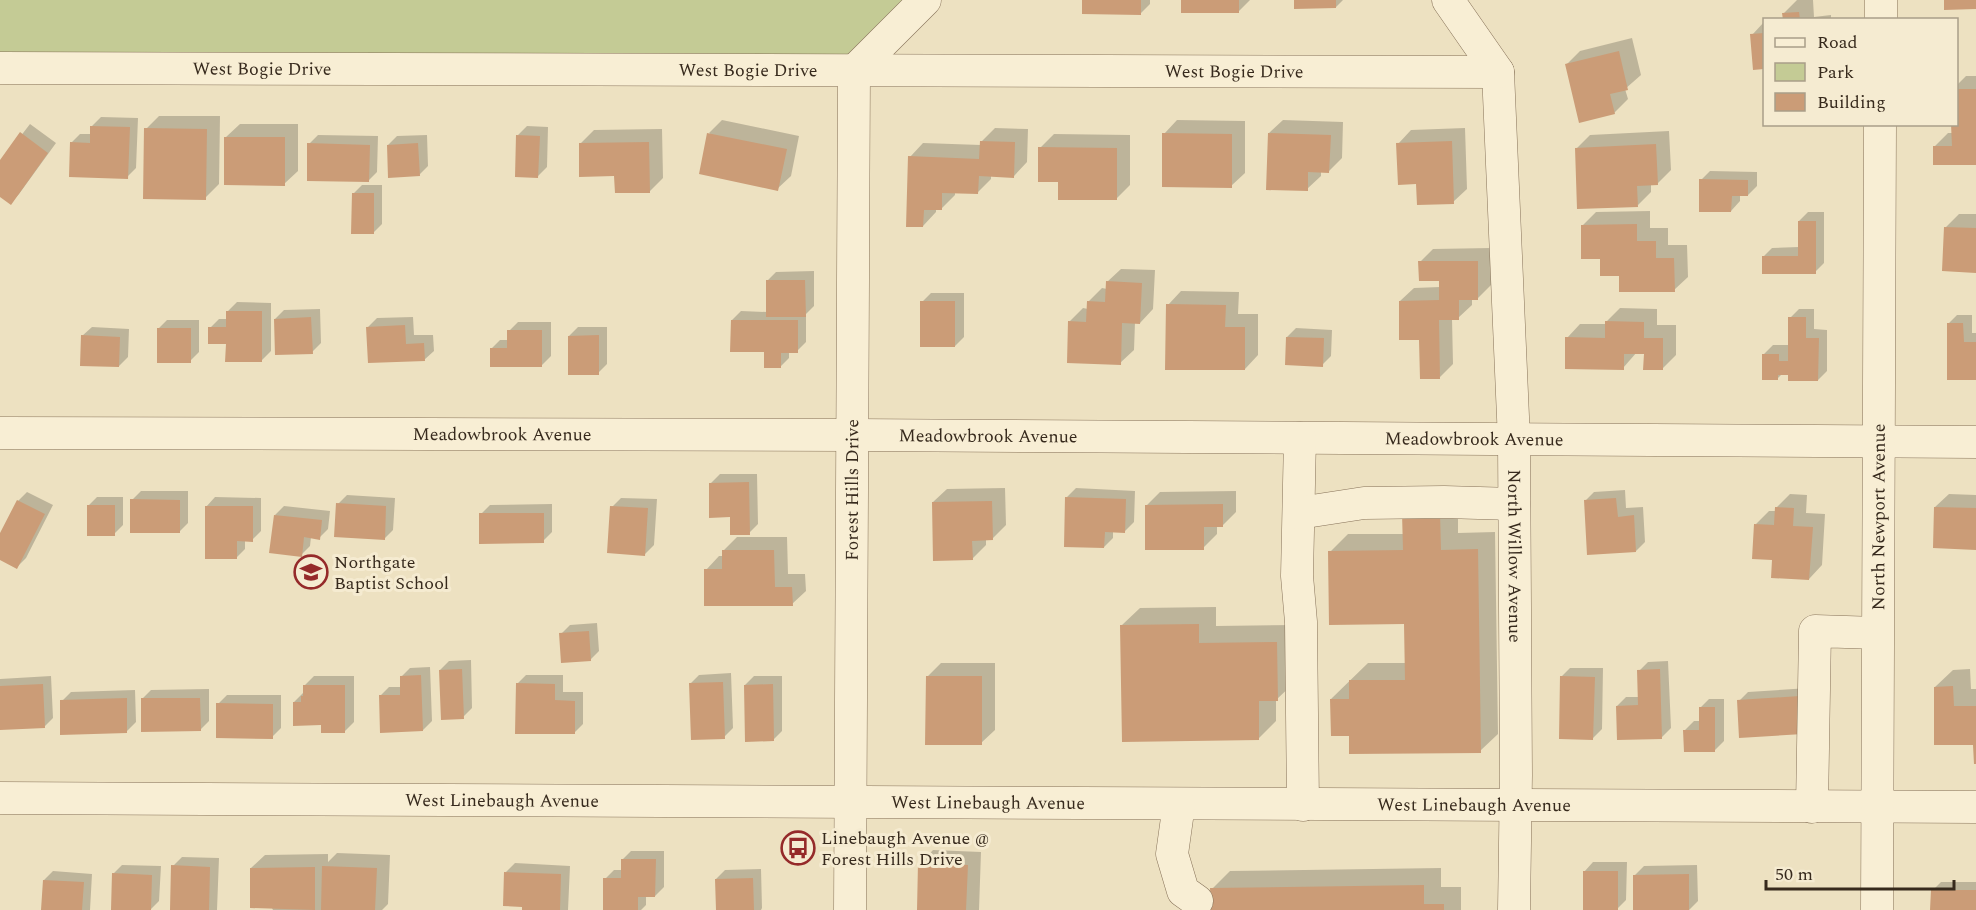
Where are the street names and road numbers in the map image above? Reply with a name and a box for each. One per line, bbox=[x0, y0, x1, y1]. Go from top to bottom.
street label: West Bogie Drive bbox=[192, 56, 332, 83]
street label: West Bogie Drive bbox=[678, 57, 818, 84]
street label: West Bogie Drive bbox=[1164, 58, 1304, 85]
street label: Forest Hills Drive bbox=[839, 419, 866, 561]
street label: Meadowbrook Avenue bbox=[412, 421, 592, 448]
street label: Meadowbrook Avenue bbox=[898, 422, 1078, 450]
street label: North Newport Avenue bbox=[1865, 424, 1893, 610]
street label: Meadowbrook Avenue bbox=[1384, 425, 1564, 453]
street label: North Willow Avenue bbox=[1500, 469, 1528, 643]
street label: West Linebaugh Avenue bbox=[405, 787, 599, 815]
street label: West Linebaugh Avenue bbox=[891, 789, 1085, 817]
street label: West Linebaugh Avenue bbox=[1377, 791, 1571, 819]

